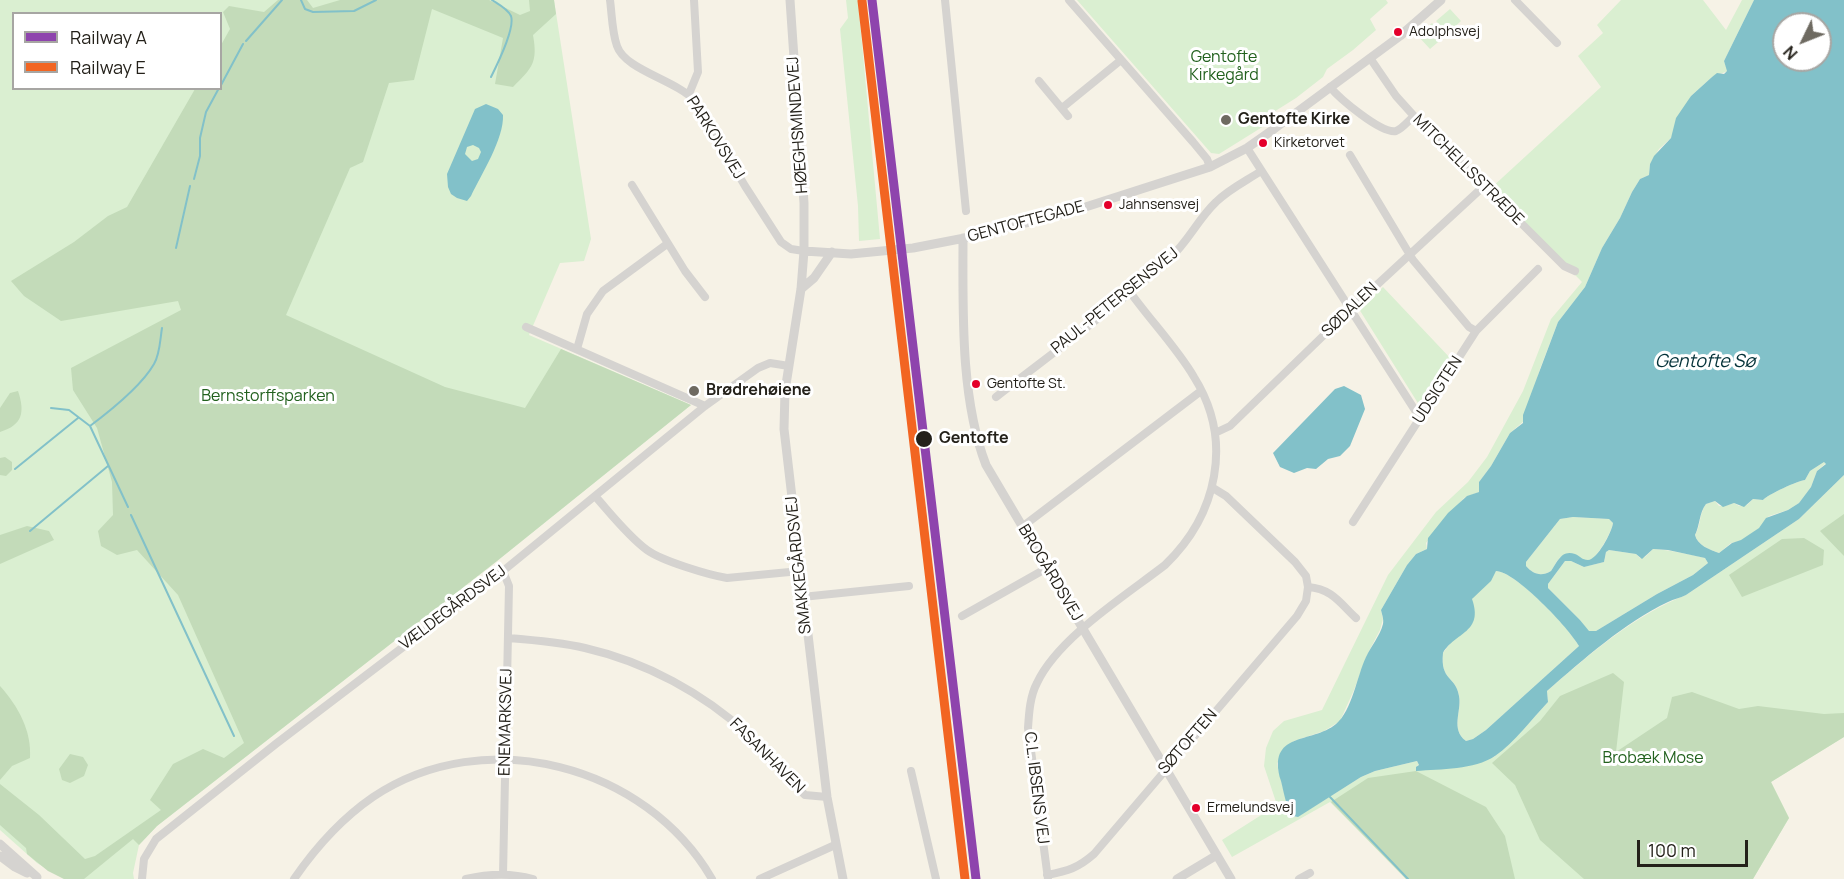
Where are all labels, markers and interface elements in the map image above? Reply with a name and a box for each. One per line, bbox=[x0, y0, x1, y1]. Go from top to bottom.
legend bbox=[12, 12, 222, 90]
north arrow bbox=[1772, 12, 1832, 72]
place label: Adolphsvej bbox=[1409, 24, 1480, 40]
text: Railway A bbox=[70, 25, 147, 49]
marker: Adolphsvej bbox=[1392, 26, 1404, 38]
text: N bbox=[1778, 41, 1802, 65]
park label: Gentofte Kirkegård bbox=[1189, 48, 1259, 86]
text: Railway E bbox=[70, 55, 146, 79]
street label: HØEGHSMINDEVEJ bbox=[784, 56, 812, 194]
street label: PARKOVSVEJ bbox=[682, 93, 748, 183]
place label: Gentofte Kirke bbox=[1238, 110, 1350, 130]
street label: MITCHELLSSTRÆDE bbox=[1409, 111, 1527, 229]
marker: Gentofte Kirke bbox=[1219, 113, 1233, 127]
place label: Kirketorvet bbox=[1274, 135, 1345, 151]
marker: Kirketorvet bbox=[1257, 137, 1269, 149]
street label: GENTOFTEGADE bbox=[966, 197, 1086, 247]
place label: Jahnsensvej bbox=[1119, 197, 1199, 213]
marker: Jahnsensvej bbox=[1102, 199, 1114, 211]
street label: PAUL-PETERSENSVEJ bbox=[1048, 244, 1182, 358]
street label: SØDALEN bbox=[1318, 279, 1382, 341]
water label: Gentofte Sø bbox=[1655, 351, 1755, 373]
street label: UDSIGTEN bbox=[1409, 353, 1467, 427]
place label: Gentofte St. bbox=[987, 376, 1066, 392]
marker: Gentofte St. bbox=[970, 378, 982, 390]
place label: Brødrehøiene bbox=[706, 381, 811, 401]
marker: Brødrehøiene bbox=[687, 384, 701, 398]
park label: Bernstorffsparken bbox=[201, 387, 335, 407]
marker: Gentofte bbox=[914, 429, 934, 449]
place label: Gentofte bbox=[939, 429, 1009, 449]
street label: SMAKKEGÅRDSVEJ bbox=[782, 495, 816, 635]
street label: BROGÅRDSVEJ bbox=[1014, 521, 1086, 625]
street label: VÆLDEGÅRDSVEJ bbox=[396, 562, 510, 654]
street label: ENEMARKSVEJ bbox=[495, 668, 517, 776]
street label: SØTOFTEN bbox=[1155, 706, 1221, 778]
street label: FASANHAVEN bbox=[725, 714, 809, 798]
street label: C.L. IBSENS VEJ bbox=[1020, 731, 1052, 845]
park label: Brobæk Mose bbox=[1602, 749, 1704, 769]
place label: Ermelundsvej bbox=[1207, 800, 1294, 816]
marker: Ermelundsvej bbox=[1190, 802, 1202, 814]
scale bar bbox=[1640, 828, 1751, 866]
text: 100 m bbox=[1648, 838, 1696, 862]

